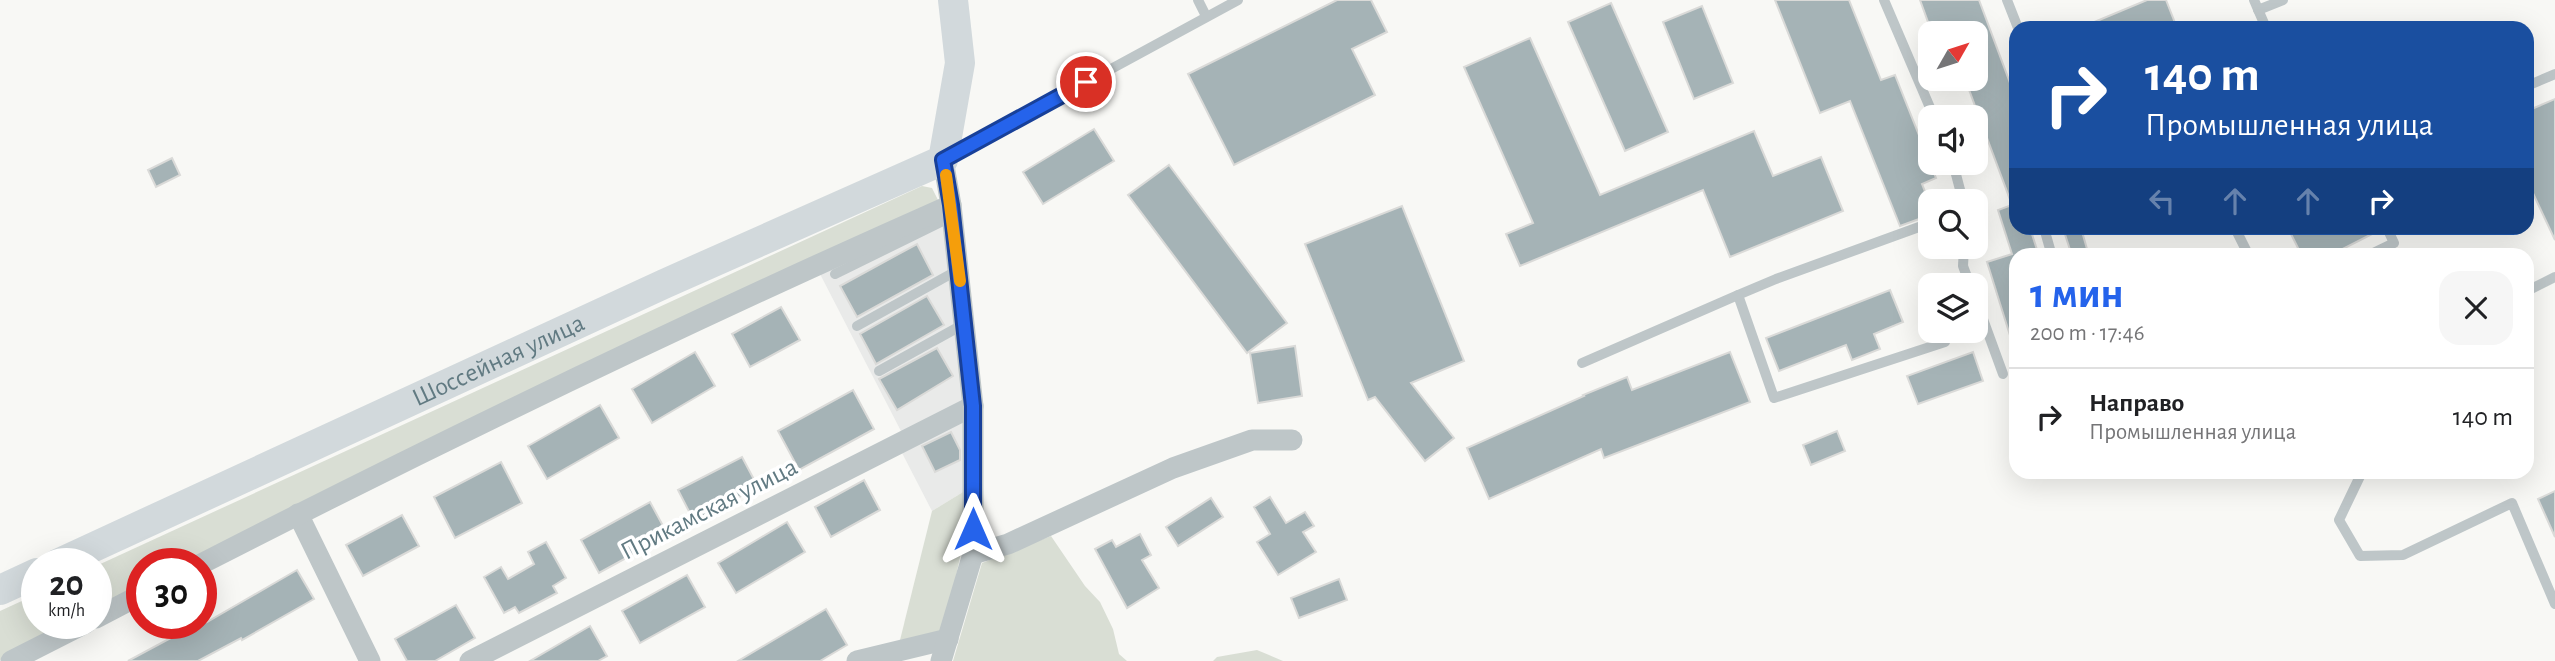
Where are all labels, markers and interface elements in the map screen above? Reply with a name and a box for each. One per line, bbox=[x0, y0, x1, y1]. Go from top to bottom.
north arrow bbox=[1918, 21, 1988, 91]
map controls bbox=[1918, 21, 1988, 343]
icon: right bbox=[2030, 49, 2121, 140]
text: 140 m bbox=[2145, 51, 2260, 100]
pin bbox=[1056, 52, 1116, 112]
icon: arrive bbox=[1067, 63, 1105, 101]
button: sound bbox=[1918, 105, 1988, 175]
text: Промышленная улица bbox=[2145, 109, 2433, 141]
icon: left bbox=[2143, 182, 2181, 220]
icon: ahead bbox=[2216, 182, 2254, 220]
icon: ahead bbox=[2289, 182, 2327, 220]
icon: right bbox=[2362, 182, 2400, 220]
button: search bbox=[1918, 189, 1988, 259]
button: close bbox=[2439, 271, 2513, 345]
button: layers bbox=[1918, 273, 1988, 343]
text: 1 мин bbox=[2030, 273, 2124, 315]
street label: Шоссейная улица bbox=[408, 309, 589, 411]
text: 200 m · 17:46 bbox=[2030, 322, 2144, 345]
text: Направо bbox=[2089, 390, 2184, 416]
icon: right bbox=[2030, 398, 2068, 436]
text: 140 m bbox=[2453, 404, 2513, 430]
text: Промышленная улица bbox=[2089, 421, 2296, 444]
street label: Прикамская улица bbox=[617, 453, 802, 565]
position arrow bbox=[936, 492, 1010, 566]
speed limit sign: 30 bbox=[126, 548, 217, 639]
text: 20 bbox=[49, 567, 84, 602]
text: km/h bbox=[48, 602, 85, 620]

